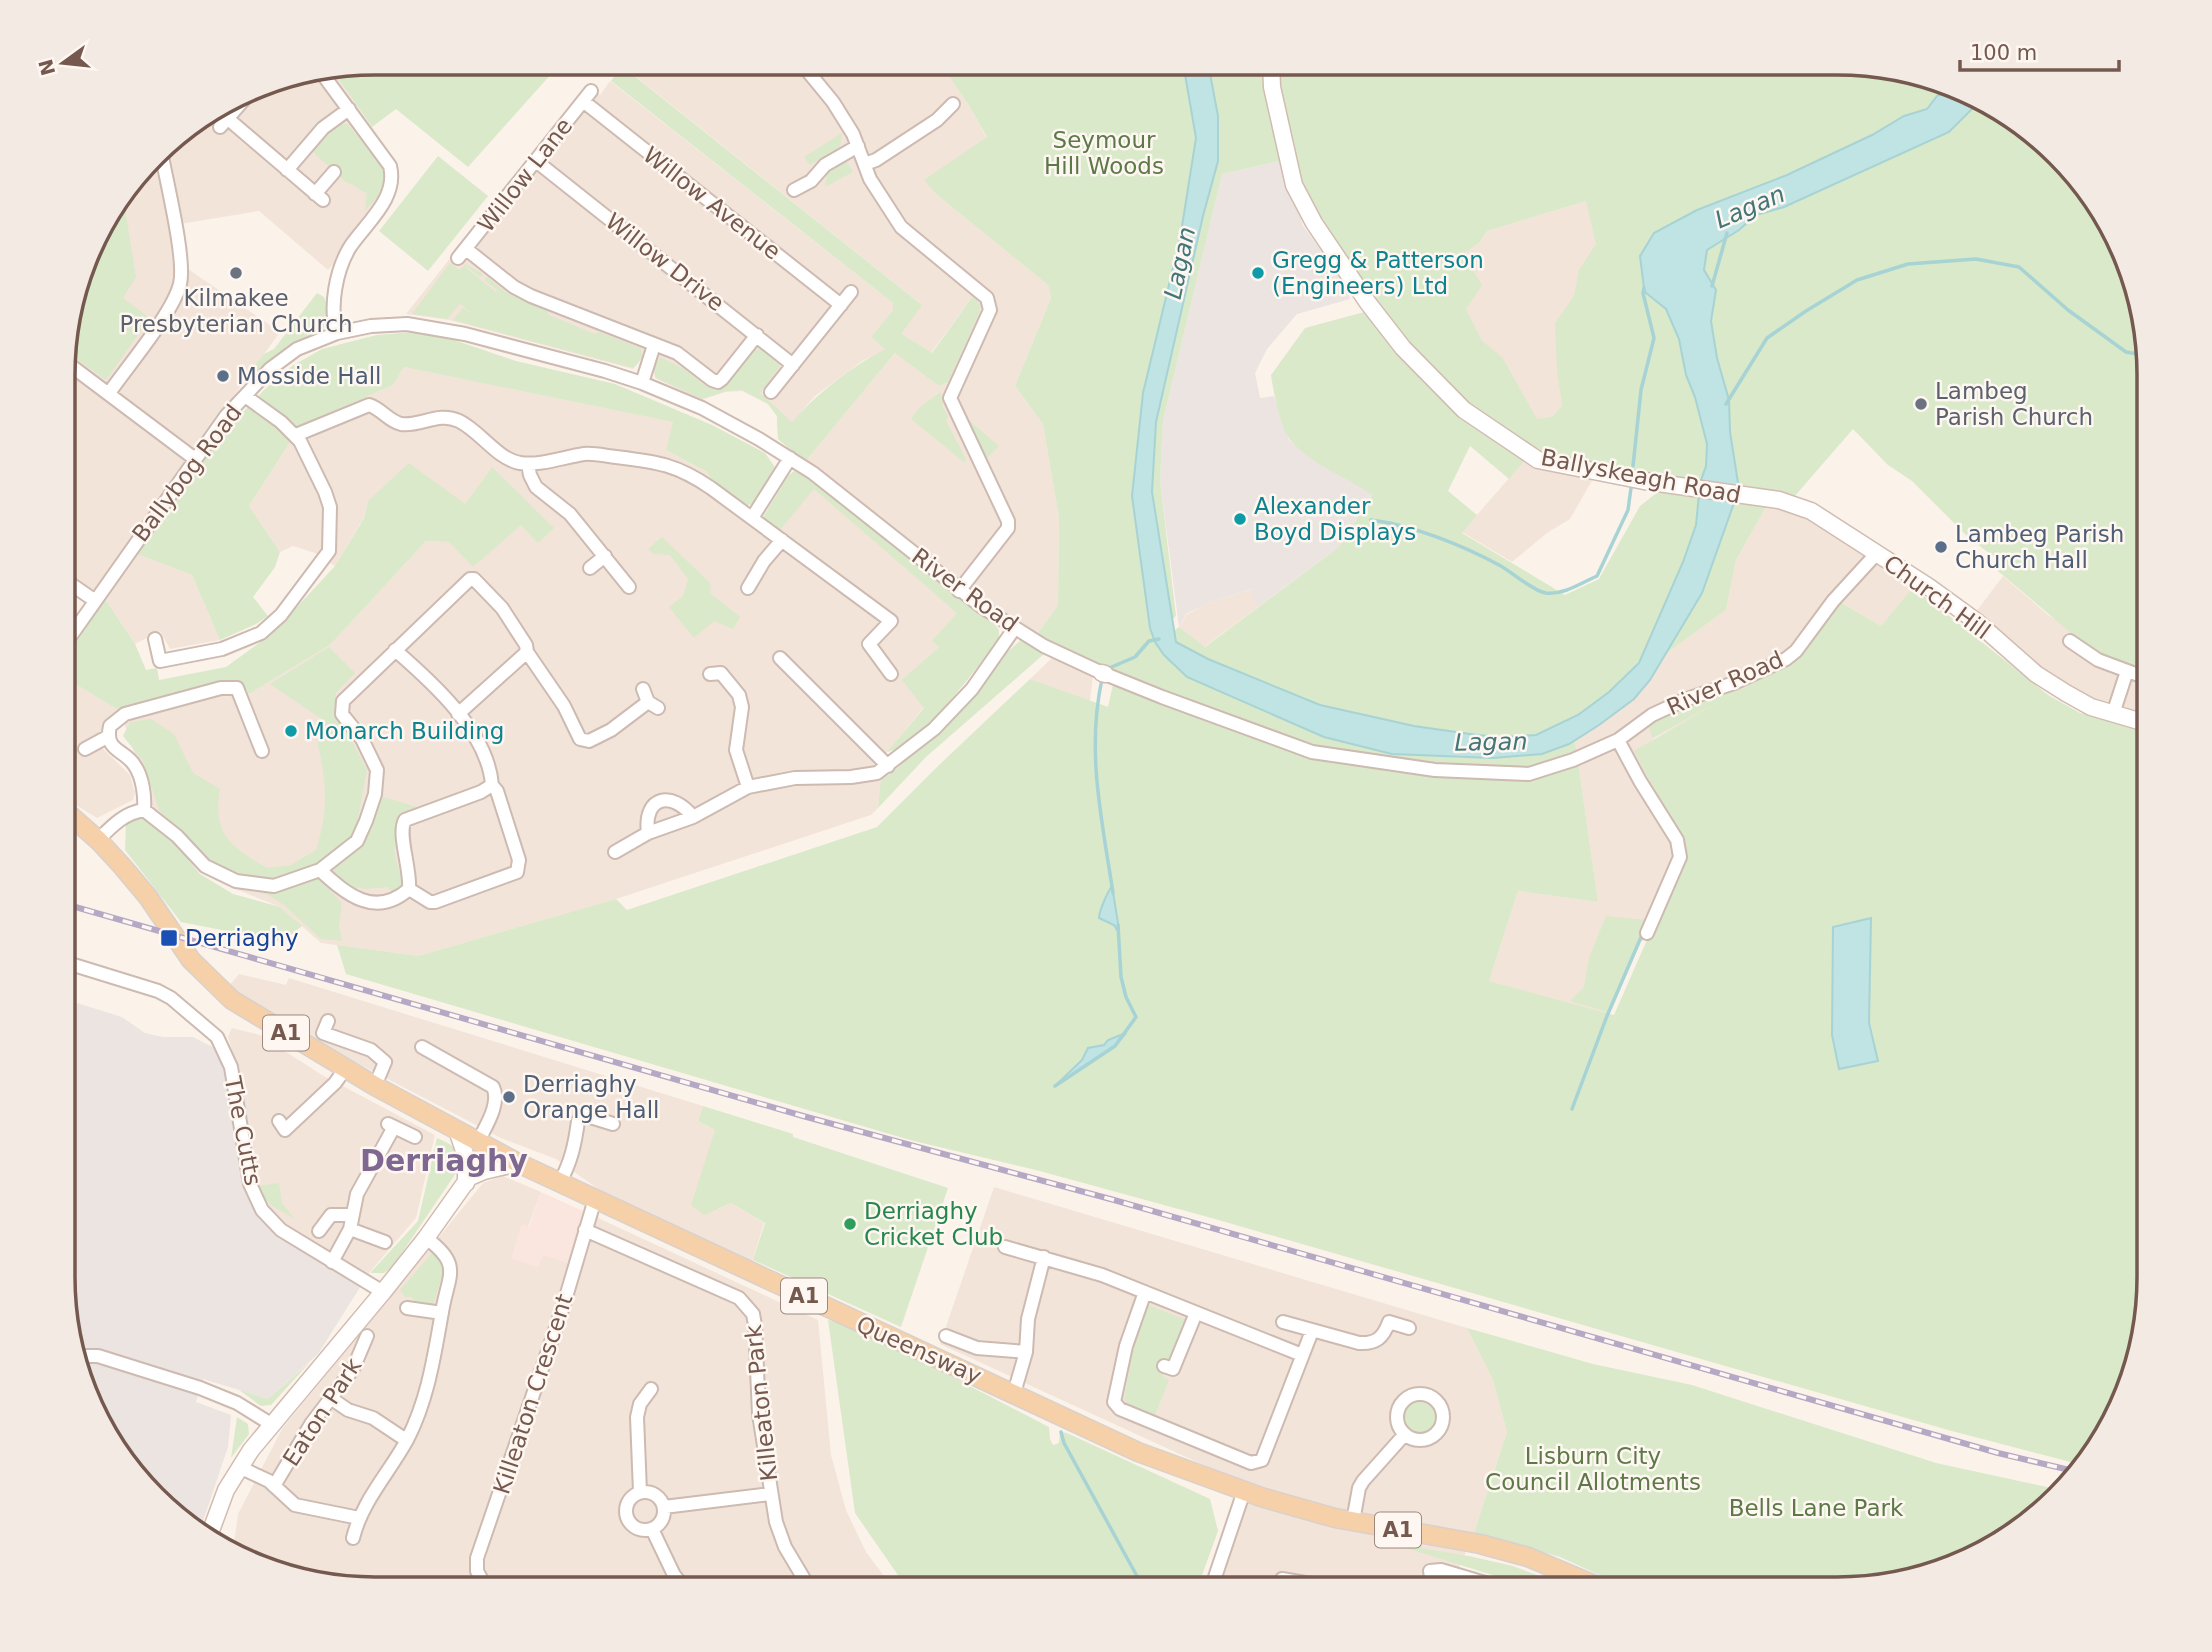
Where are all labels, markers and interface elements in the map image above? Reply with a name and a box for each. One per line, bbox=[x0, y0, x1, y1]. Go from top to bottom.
north arrow bbox=[28, 28, 98, 98]
scale bar bbox=[1960, 28, 2119, 72]
text: 100 m bbox=[1970, 41, 2037, 65]
text: N bbox=[34, 57, 59, 78]
street label: Willow Lane bbox=[473, 113, 577, 237]
park label: Seymour Hill Woods bbox=[1044, 127, 1164, 179]
street label: Willow Avenue bbox=[638, 141, 786, 265]
water label: Lagan bbox=[1711, 180, 1789, 234]
street label: Willow Drive bbox=[601, 208, 729, 316]
water label: Lagan bbox=[1159, 224, 1201, 302]
place label: Gregg & Patterson (Engineers) Ltd bbox=[1272, 247, 1484, 299]
marker: Kilmakee Presbyterian Church bbox=[228, 265, 244, 281]
marker: Gregg & Patterson (Engineers) Ltd bbox=[1250, 265, 1266, 281]
place label: Kilmakee Presbyterian Church bbox=[119, 285, 353, 337]
place label: Mosside Hall bbox=[237, 363, 382, 389]
marker: Mosside Hall bbox=[215, 368, 231, 384]
place label: Lambeg Parish Church bbox=[1935, 378, 2093, 430]
marker: Lambeg Parish Church bbox=[1913, 396, 1929, 412]
street label: Ballybog Road bbox=[127, 399, 247, 547]
street label: Ballyskeagh Road bbox=[1539, 444, 1743, 508]
place label: Alexander Boyd Displays bbox=[1254, 493, 1416, 545]
marker: Alexander Boyd Displays bbox=[1232, 511, 1248, 527]
place label: Lambeg Parish Church Hall bbox=[1955, 521, 2124, 573]
marker: Lambeg Parish Church Hall bbox=[1933, 539, 1949, 555]
street label: River Road bbox=[907, 543, 1023, 637]
street label: Church Hill bbox=[1879, 550, 1995, 644]
street label: River Road bbox=[1663, 646, 1787, 720]
place label: Monarch Building bbox=[305, 718, 504, 744]
marker: Monarch Building bbox=[283, 723, 299, 739]
water label: Lagan bbox=[1454, 727, 1528, 757]
place label: Derriaghy bbox=[185, 925, 299, 951]
marker: Derriaghy bbox=[159, 928, 179, 948]
road number: A1 bbox=[263, 1016, 309, 1050]
place label: Derriaghy Orange Hall bbox=[523, 1071, 659, 1123]
street label: The Cutts bbox=[219, 1073, 266, 1188]
marker: Derriaghy Orange Hall bbox=[501, 1089, 517, 1105]
district label: Derriaghy bbox=[360, 1143, 528, 1178]
place label: Derriaghy Cricket Club bbox=[864, 1198, 1003, 1250]
marker: Derriaghy Cricket Club bbox=[842, 1216, 858, 1232]
road number: A1 bbox=[781, 1278, 827, 1314]
street label: Killeaton Crescent bbox=[488, 1291, 578, 1497]
street label: Queensway bbox=[852, 1311, 986, 1389]
street label: Killeaton Park bbox=[740, 1323, 782, 1483]
street label: Eaton Park bbox=[278, 1353, 367, 1471]
park label: Lisburn City Council Allotments bbox=[1485, 1443, 1701, 1495]
park label: Bells Lane Park bbox=[1729, 1495, 1904, 1521]
road number: A1 bbox=[1375, 1512, 1421, 1548]

